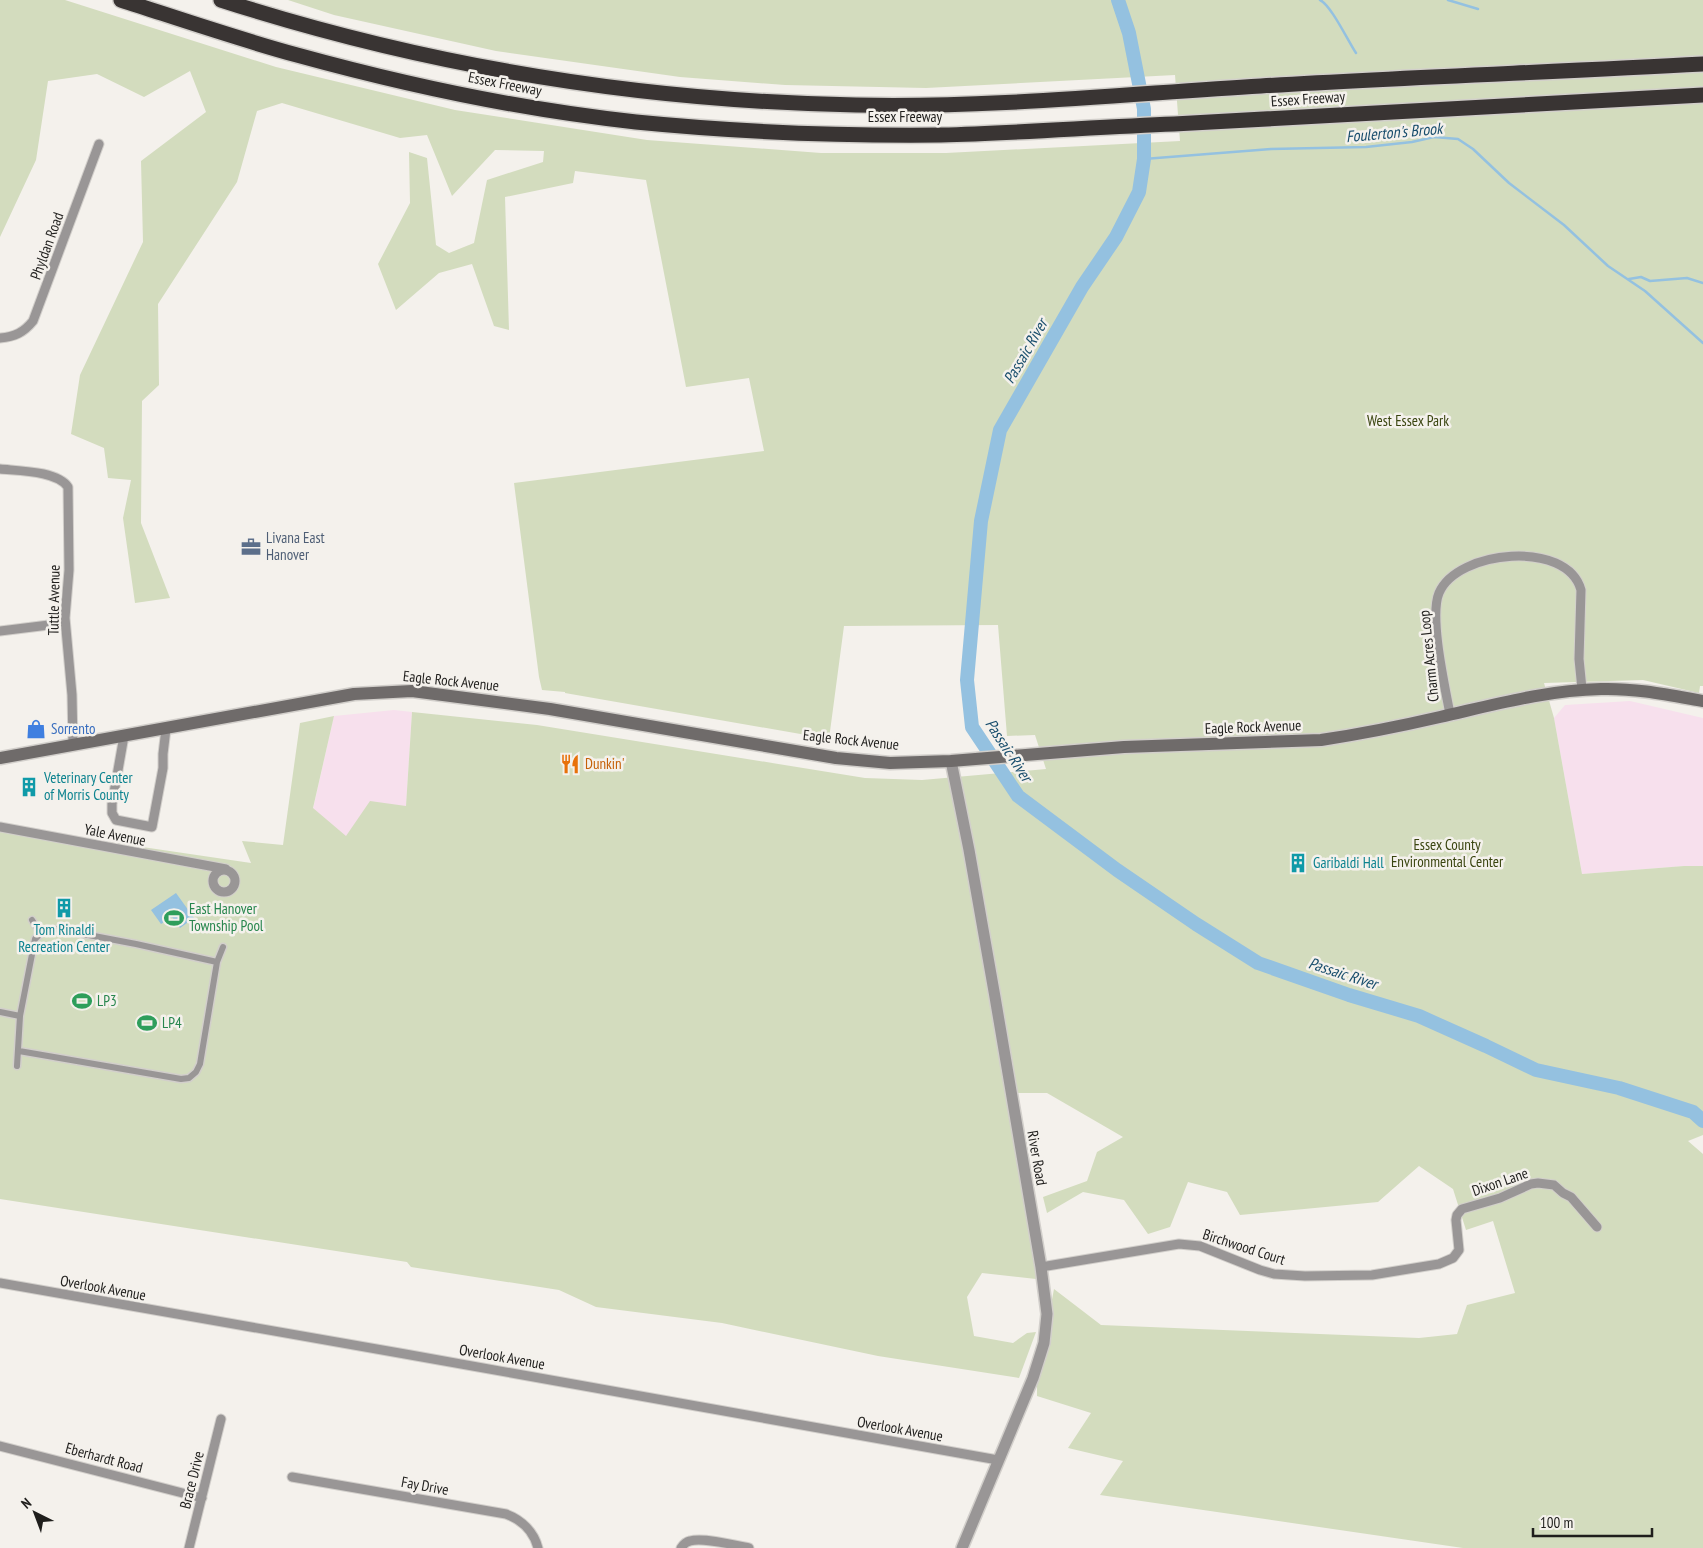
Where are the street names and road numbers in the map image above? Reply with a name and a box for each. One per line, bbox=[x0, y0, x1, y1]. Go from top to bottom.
street label: Essex Freeway bbox=[467, 67, 544, 100]
street label: Essex Freeway bbox=[1270, 86, 1346, 111]
street label: Essex Freeway bbox=[868, 107, 943, 126]
street label: Phyldan Road bbox=[26, 210, 67, 282]
street label: Tuttle Avenue bbox=[43, 565, 64, 635]
street label: Charm Acres Loop bbox=[1414, 609, 1443, 703]
street label: Eagle Rock Avenue bbox=[402, 666, 500, 695]
street label: Eagle Rock Avenue bbox=[1204, 715, 1301, 738]
street label: Eagle Rock Avenue bbox=[802, 725, 900, 754]
street label: Yale Avenue bbox=[83, 819, 148, 850]
street label: River Road bbox=[1023, 1129, 1052, 1187]
street label: Dixon Lane bbox=[1469, 1163, 1530, 1200]
street label: Birchwood Court bbox=[1200, 1224, 1288, 1269]
street label: Overlook Avenue bbox=[59, 1271, 147, 1304]
street label: Overlook Avenue bbox=[458, 1340, 546, 1373]
street label: Overlook Avenue bbox=[856, 1412, 944, 1445]
street label: Eberhardt Road bbox=[63, 1438, 145, 1477]
street label: Brace Drive bbox=[175, 1449, 208, 1511]
street label: Fay Drive bbox=[400, 1472, 450, 1499]

